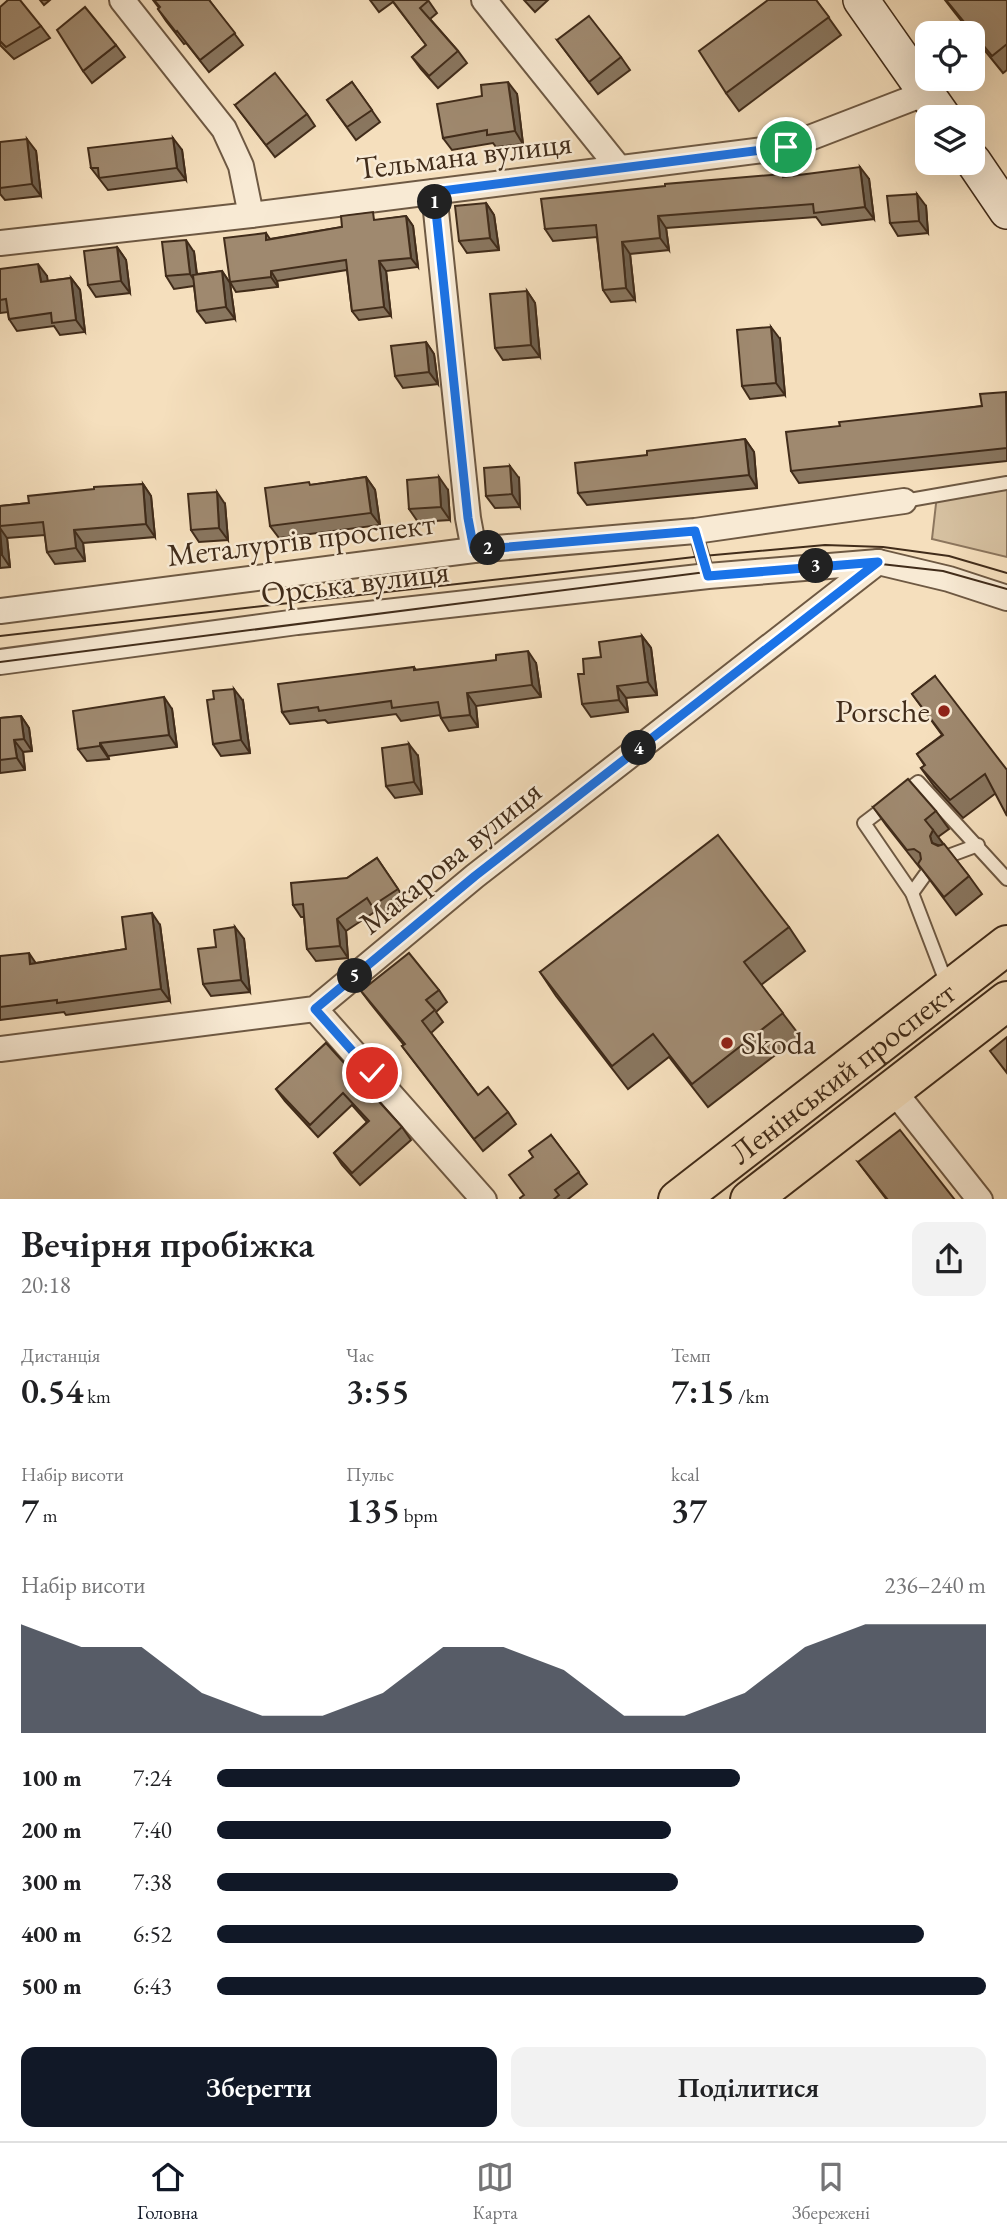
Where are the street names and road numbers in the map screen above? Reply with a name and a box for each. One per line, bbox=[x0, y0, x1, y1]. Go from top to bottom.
street label: Тельмана вулиця bbox=[354, 121, 574, 189]
street label: Металургів проспект bbox=[165, 502, 437, 576]
street label: Орська вулиця bbox=[258, 550, 452, 614]
street label: Макарова вулиця bbox=[350, 770, 550, 944]
street label: Ленінський проспект bbox=[721, 972, 964, 1173]

